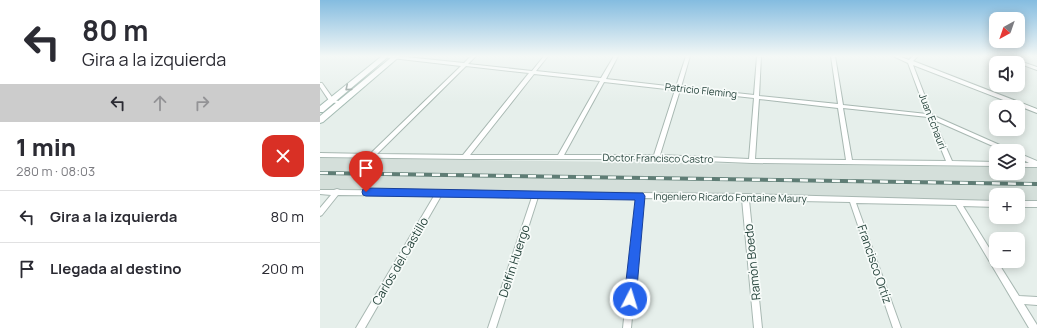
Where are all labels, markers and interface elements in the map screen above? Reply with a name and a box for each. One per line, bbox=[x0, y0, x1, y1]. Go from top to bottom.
text: 80 m bbox=[82, 11, 148, 49]
north arrow bbox=[989, 12, 1025, 48]
map controls bbox=[989, 12, 1025, 268]
icon: left bbox=[16, 16, 68, 68]
text: Gira a la izquierda bbox=[82, 47, 226, 71]
button: sound bbox=[989, 56, 1025, 92]
street label: Patricio Fleming bbox=[664, 79, 738, 101]
one-way arrow bbox=[345, 83, 352, 90]
street label: Juan Echauri bbox=[916, 91, 950, 151]
icon: left bbox=[107, 92, 129, 114]
icon: ahead bbox=[149, 92, 171, 114]
icon: right bbox=[191, 92, 213, 114]
button: search bbox=[989, 100, 1025, 136]
text: 1 min bbox=[16, 130, 76, 163]
button: close bbox=[262, 135, 304, 177]
button: layers bbox=[989, 144, 1025, 180]
street label: Doctor Francisco Castro bbox=[602, 150, 714, 166]
pin bbox=[349, 151, 383, 192]
icon: arrive bbox=[355, 157, 377, 179]
text: 280 m · 08:03 bbox=[16, 162, 95, 180]
button: + bbox=[989, 188, 1025, 224]
street label: Ingeniero Ricardo Fontaine Maury bbox=[653, 189, 808, 205]
icon: left bbox=[16, 206, 38, 228]
text: Gira a la izquierda bbox=[50, 206, 177, 227]
text: 80 m bbox=[270, 206, 304, 227]
street label: Carlos del Castillo bbox=[368, 214, 432, 308]
street label: Francisco Ortíz bbox=[854, 222, 896, 306]
street label: Delfín Huergo bbox=[494, 223, 534, 299]
street label: Ramón Boedo bbox=[740, 223, 764, 301]
button: − bbox=[989, 232, 1025, 268]
icon: arrive bbox=[16, 258, 38, 280]
text: Llegada al destino bbox=[50, 258, 182, 279]
text: 200 m bbox=[261, 258, 304, 279]
position arrow bbox=[609, 278, 651, 320]

